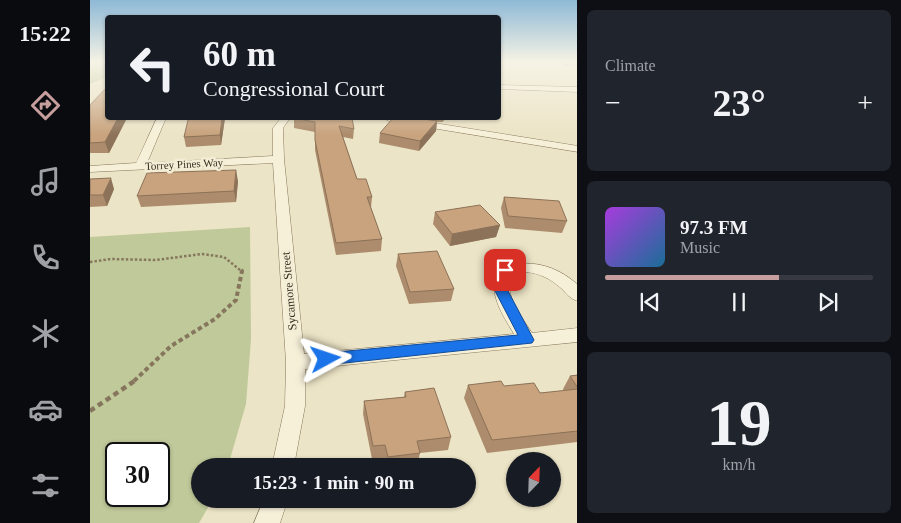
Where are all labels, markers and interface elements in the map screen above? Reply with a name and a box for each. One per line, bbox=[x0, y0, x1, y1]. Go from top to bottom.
text: 15:22 bbox=[19, 21, 71, 46]
icon: left bbox=[120, 35, 185, 100]
text: 60 m bbox=[203, 35, 276, 74]
text: Climate bbox=[605, 57, 656, 74]
text: Congressional Court bbox=[203, 76, 385, 101]
text: 23° bbox=[712, 82, 766, 124]
text: − bbox=[605, 87, 621, 118]
text: + bbox=[857, 87, 873, 118]
icon: directions bbox=[28, 88, 63, 123]
street label: Torrey Pines Way bbox=[145, 156, 224, 172]
icon: music bbox=[28, 164, 63, 199]
text: 97.3 FM bbox=[680, 217, 748, 238]
text: Music bbox=[680, 239, 720, 256]
icon: phone bbox=[28, 240, 63, 275]
pin bbox=[484, 249, 526, 291]
street label: Sycamore Street bbox=[279, 250, 299, 331]
icon: arrive bbox=[491, 256, 519, 284]
icon: previous bbox=[636, 288, 664, 316]
icon: pause bbox=[725, 288, 753, 316]
icon: next bbox=[814, 288, 842, 316]
icon: climate bbox=[28, 316, 63, 351]
position arrow bbox=[299, 332, 351, 384]
text: 19 bbox=[707, 387, 772, 459]
icon: car bbox=[28, 392, 63, 427]
speed limit sign: 30 bbox=[105, 442, 170, 507]
north arrow bbox=[506, 452, 561, 508]
map controls bbox=[506, 452, 561, 507]
text: km/h bbox=[723, 456, 755, 473]
icon: filters bbox=[28, 468, 63, 503]
text: 15:23 · 1 min · 90 m bbox=[253, 472, 414, 493]

